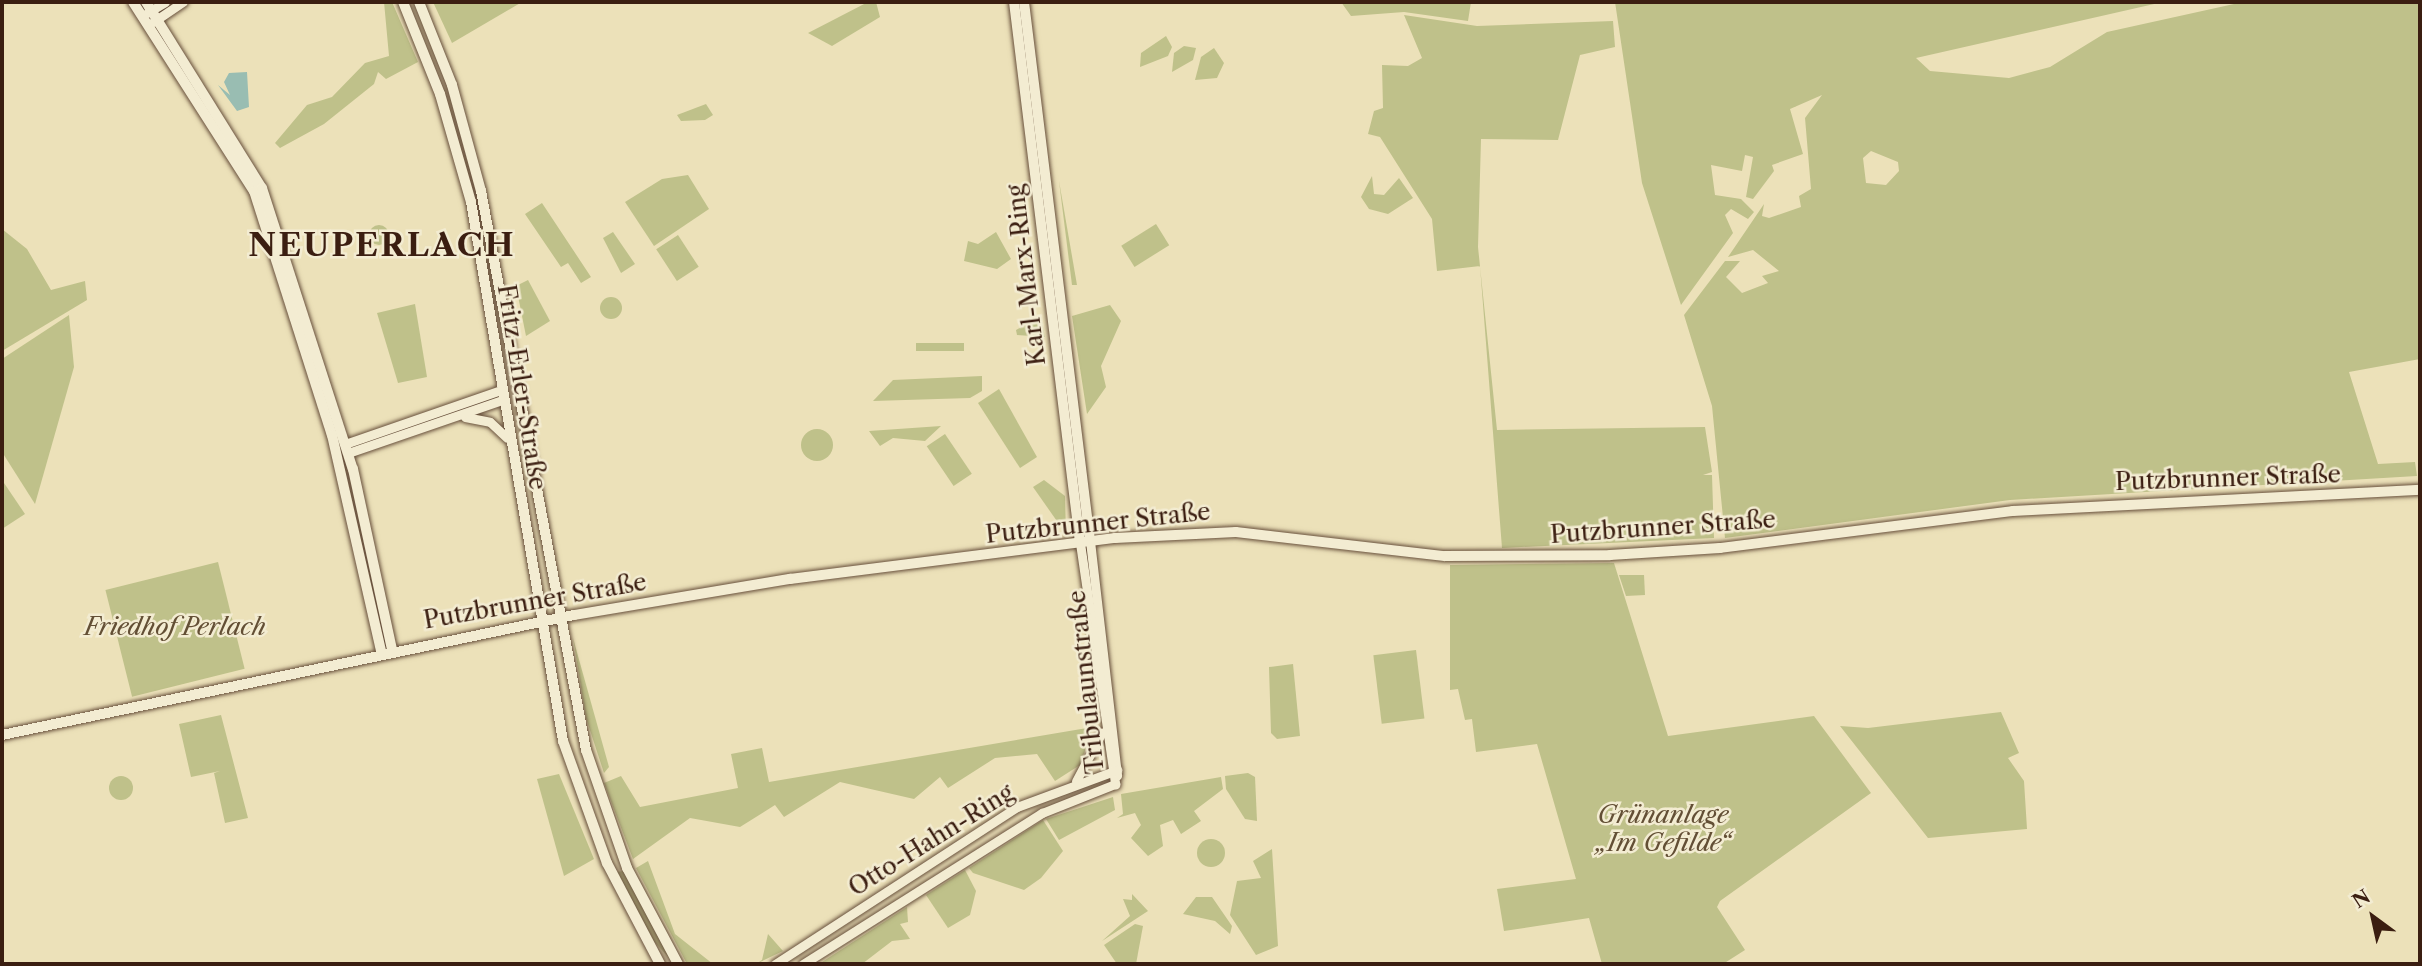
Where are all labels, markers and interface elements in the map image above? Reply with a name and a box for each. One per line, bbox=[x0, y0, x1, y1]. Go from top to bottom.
street label: Karl-Marx-Ring bbox=[1001, 183, 1051, 367]
district label: NEUPERLACH bbox=[250, 226, 514, 264]
street label: Fritz-Erler-Straße bbox=[492, 282, 552, 492]
street label: Putzbrunner Straße bbox=[2114, 460, 2342, 496]
street label: Putzbrunner Straße bbox=[984, 497, 1212, 549]
street label: Putzbrunner Straße bbox=[1549, 505, 1777, 549]
street label: Putzbrunner Straße bbox=[421, 567, 649, 635]
street label: Tribulaunstraße bbox=[1062, 589, 1110, 775]
park label: Friedhof Perlach bbox=[84, 613, 266, 641]
street label: Otto-Hahn-Ring bbox=[843, 778, 1019, 902]
park label: Grünanlage „Im Gefilde“ bbox=[1596, 801, 1730, 857]
north arrow bbox=[2338, 882, 2408, 952]
text: N bbox=[2348, 885, 2374, 913]

